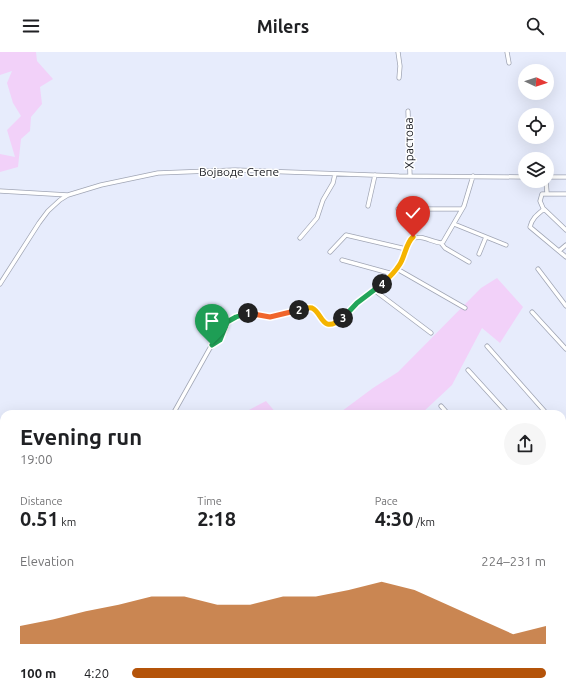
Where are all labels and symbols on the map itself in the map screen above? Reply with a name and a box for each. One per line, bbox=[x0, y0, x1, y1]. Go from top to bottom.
north arrow bbox=[518, 64, 554, 100]
street label: Храстова bbox=[402, 117, 415, 169]
street label: Војводе Степе bbox=[199, 165, 279, 178]
pin bbox=[396, 196, 430, 237]
pin: 4 bbox=[372, 274, 392, 294]
pin: 2 bbox=[289, 300, 309, 320]
pin: 1 bbox=[238, 303, 258, 323]
pin bbox=[195, 304, 229, 345]
pin: 3 bbox=[333, 308, 353, 328]

